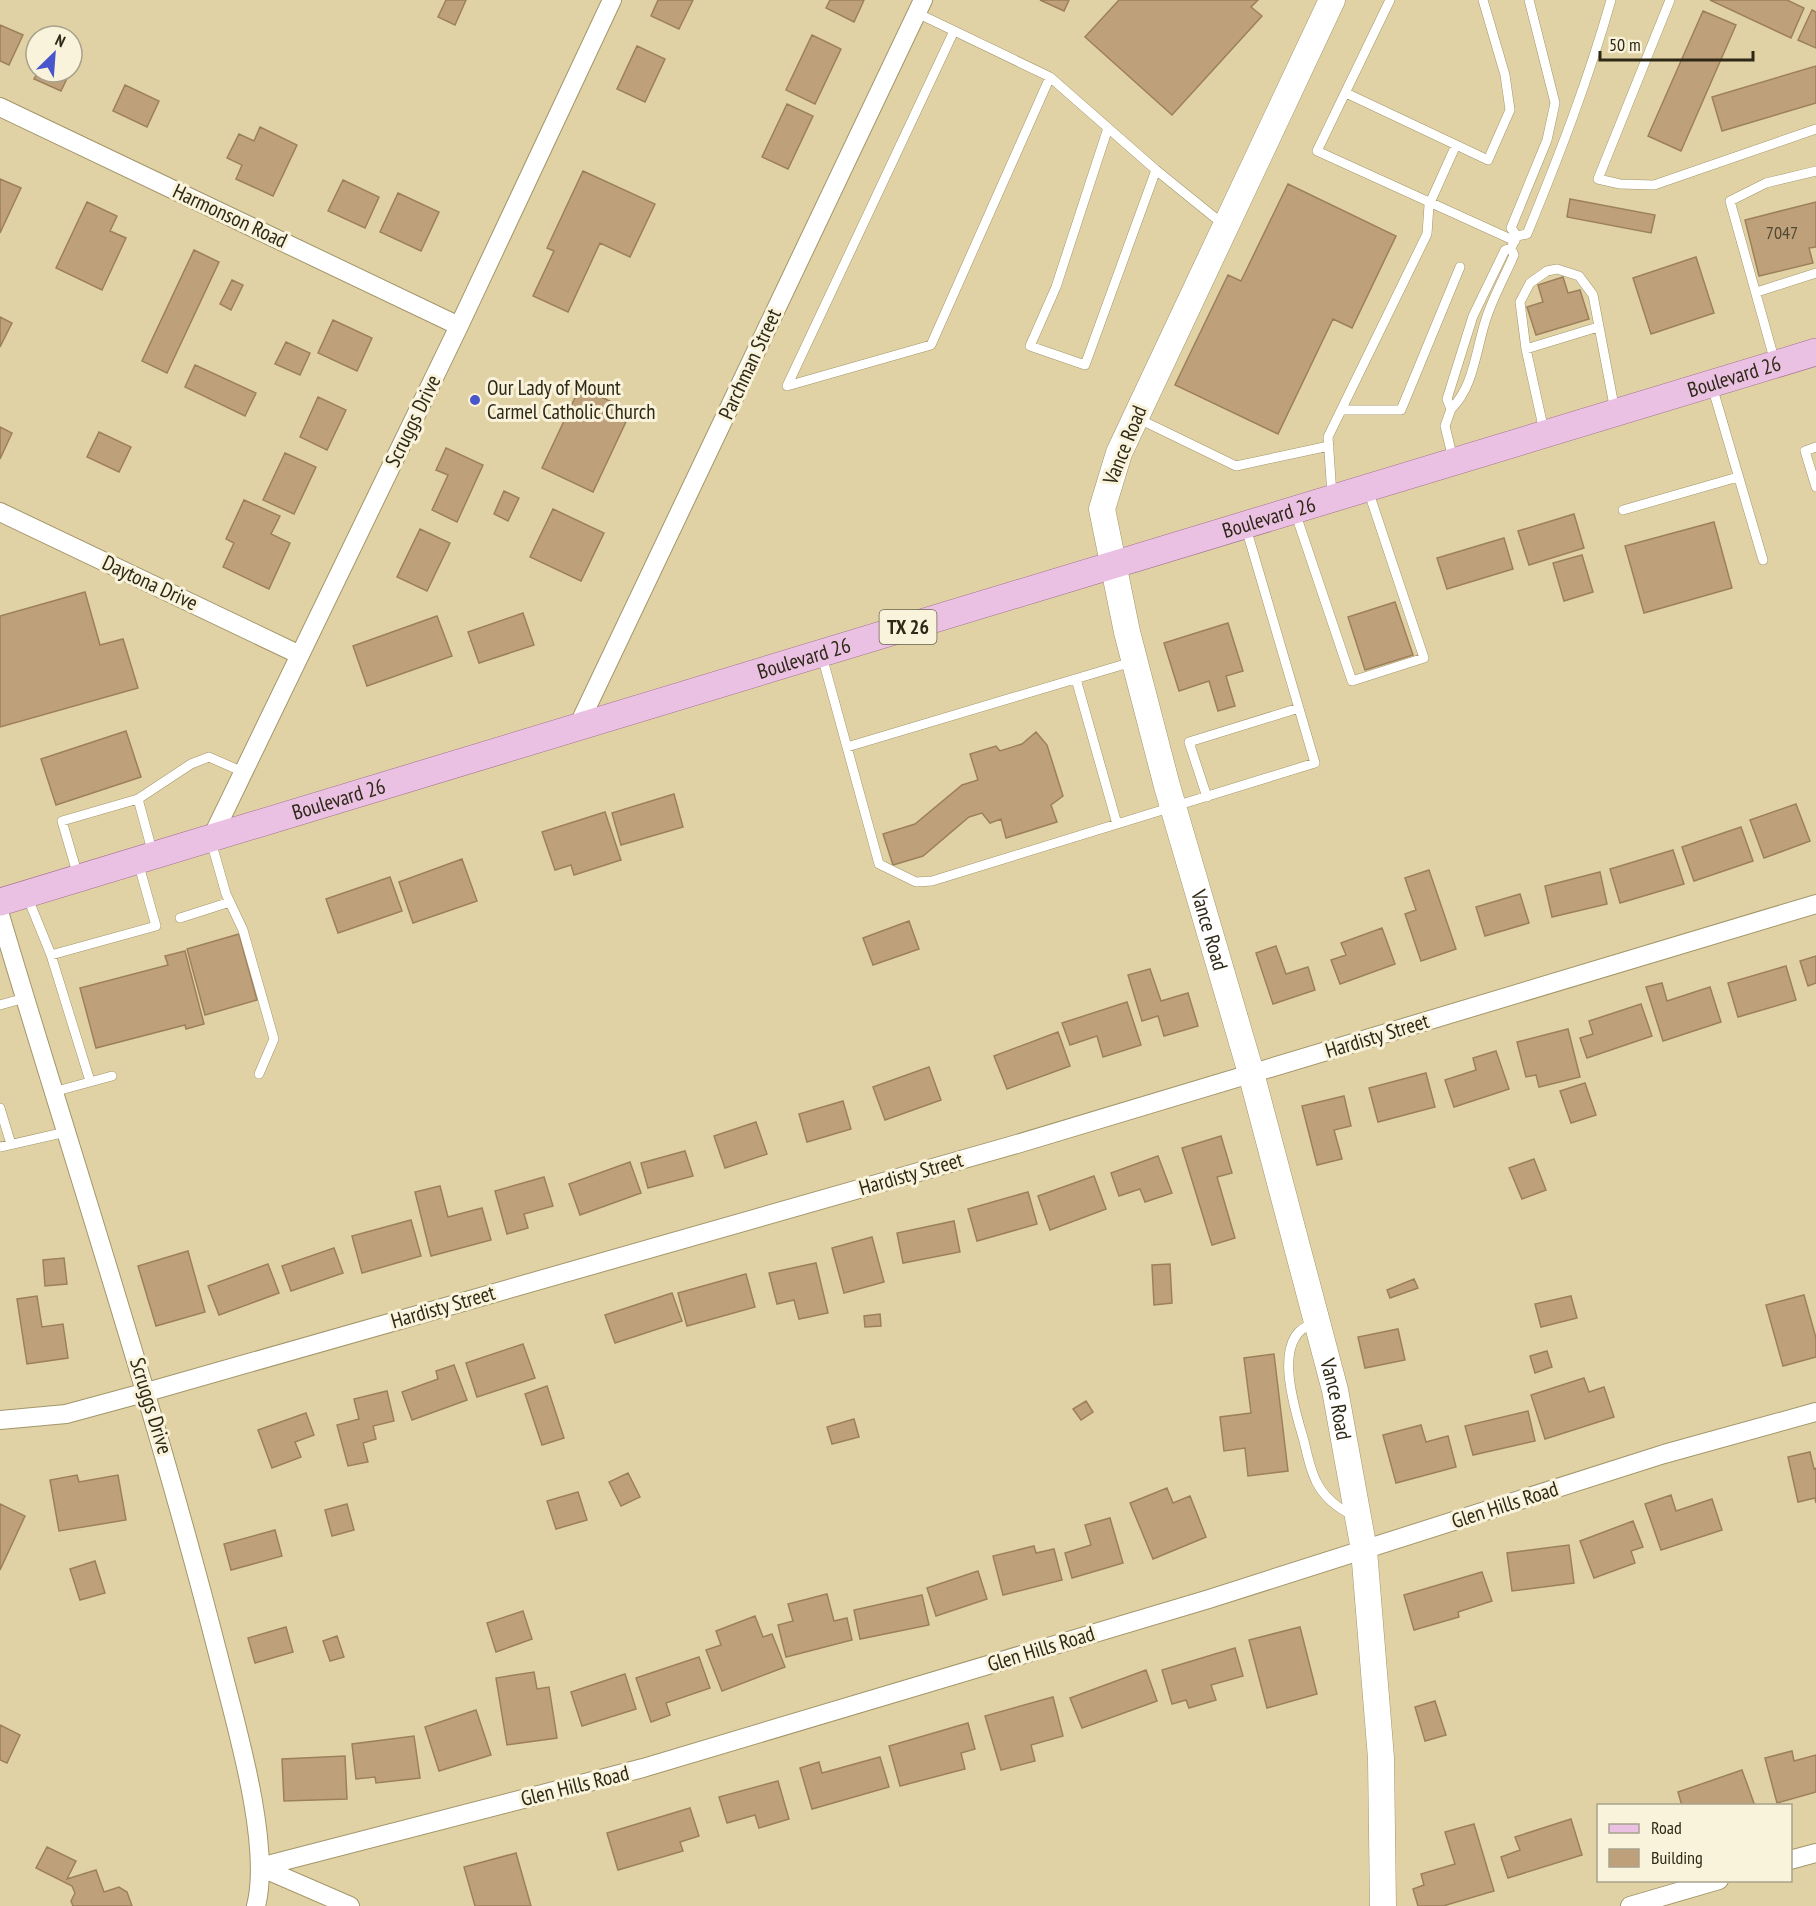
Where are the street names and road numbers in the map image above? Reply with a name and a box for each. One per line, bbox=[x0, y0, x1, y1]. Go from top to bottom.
street label: Harmonson Road bbox=[169, 177, 292, 254]
street label: Parchman Street bbox=[712, 304, 787, 423]
street label: Boulevard 26 bbox=[1684, 349, 1784, 403]
street label: Scruggs Drive bbox=[379, 370, 446, 471]
street label: Vance Road bbox=[1096, 401, 1153, 489]
street label: Boulevard 26 bbox=[1219, 490, 1319, 544]
street label: Daytona Drive bbox=[98, 549, 202, 616]
road number: TX 26 bbox=[880, 610, 936, 644]
street label: Boulevard 26 bbox=[754, 631, 854, 685]
street label: Boulevard 26 bbox=[289, 772, 389, 826]
street label: Vance Road bbox=[1185, 886, 1234, 974]
street label: Hardisty Street bbox=[1322, 1007, 1432, 1064]
street label: Hardisty Street bbox=[856, 1146, 966, 1201]
street label: Hardisty Street bbox=[388, 1279, 498, 1334]
street label: Scruggs Drive bbox=[124, 1354, 179, 1457]
street label: Vance Road bbox=[1314, 1354, 1358, 1442]
street label: Glen Hills Road bbox=[1448, 1475, 1562, 1534]
street label: Glen Hills Road bbox=[984, 1619, 1098, 1678]
street label: Glen Hills Road bbox=[518, 1759, 632, 1812]

